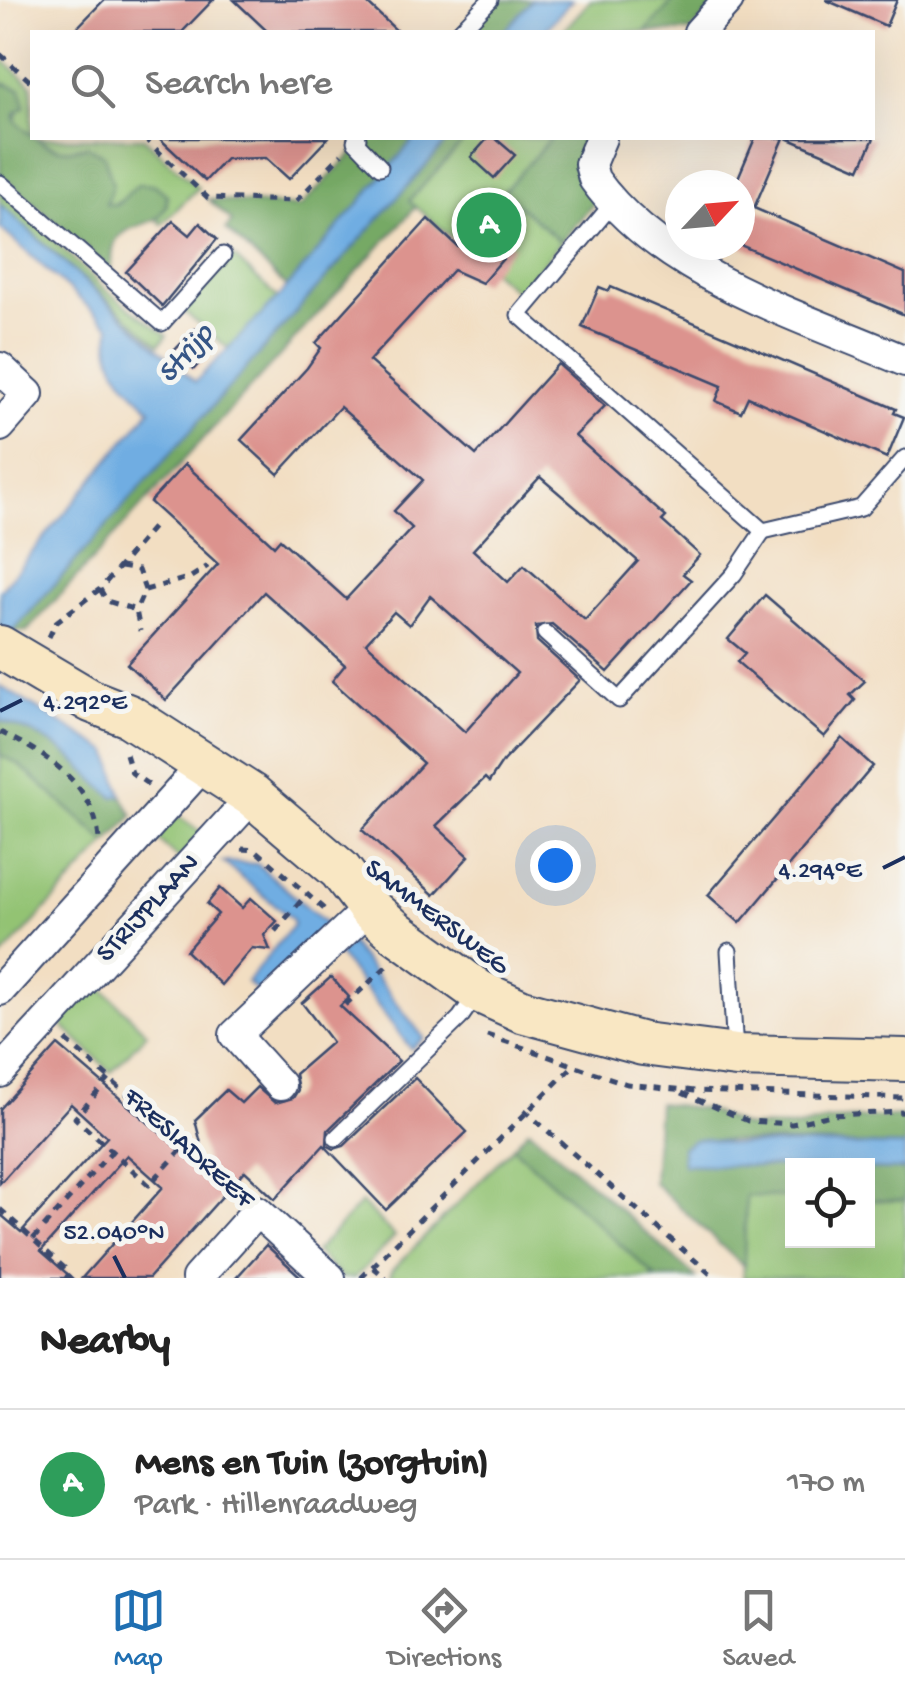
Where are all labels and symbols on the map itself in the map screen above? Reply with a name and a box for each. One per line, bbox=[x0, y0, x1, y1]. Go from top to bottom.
north arrow bbox=[665, 170, 755, 260]
pin: A bbox=[456, 188, 522, 262]
water label: Strijp bbox=[152, 317, 224, 392]
text: 4.292°E bbox=[43, 690, 128, 719]
your location bbox=[530, 840, 581, 891]
street label: STRIJPLAAN bbox=[90, 848, 208, 970]
street label: SAMMERSWEG bbox=[357, 853, 516, 984]
text: 4.294°E bbox=[778, 858, 863, 887]
street label: FRESIADREEF bbox=[115, 1081, 262, 1218]
text: 52.040°N bbox=[63, 1220, 165, 1249]

